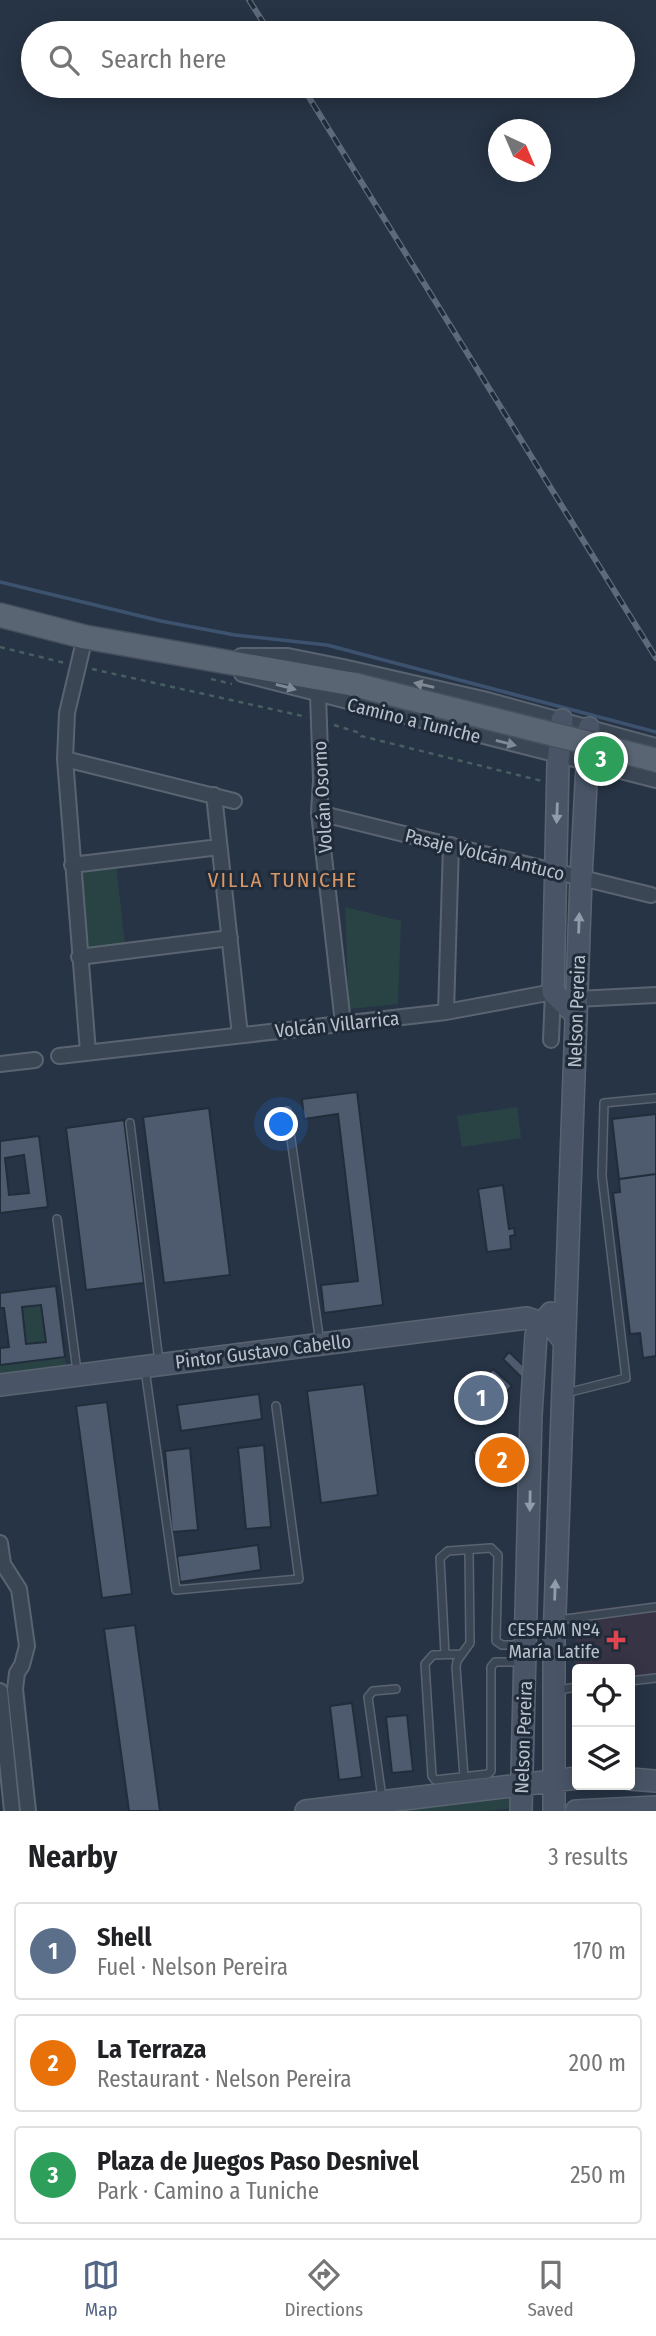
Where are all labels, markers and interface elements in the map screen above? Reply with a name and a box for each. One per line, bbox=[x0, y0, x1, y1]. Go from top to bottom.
search box bbox=[21, 21, 635, 98]
icon: search bbox=[45, 41, 83, 79]
text: Search here bbox=[101, 44, 226, 75]
north arrow bbox=[488, 119, 551, 182]
one-way arrow bbox=[413, 680, 435, 691]
one-way arrow bbox=[275, 682, 297, 693]
street label: Camino a Tuniche bbox=[345, 693, 483, 748]
pin: 3 bbox=[578, 733, 624, 785]
one-way arrow bbox=[495, 738, 517, 749]
street label: Volcán Osorno bbox=[308, 740, 337, 854]
one-way arrow bbox=[551, 802, 562, 824]
street label: Pasaje Volcán Antuco bbox=[403, 824, 567, 885]
district label: VILLA TUNICHE bbox=[208, 867, 358, 893]
one-way arrow bbox=[574, 911, 585, 933]
street label: Nelson Pereira bbox=[563, 954, 590, 1068]
street label: Volcán Villarrica bbox=[274, 1007, 400, 1042]
your location bbox=[264, 1107, 298, 1141]
street label: Pintor Gustavo Cabello bbox=[174, 1329, 352, 1374]
pin: 1 bbox=[458, 1372, 504, 1424]
pin: 2 bbox=[479, 1434, 525, 1486]
one-way arrow bbox=[524, 1490, 535, 1512]
one-way arrow bbox=[550, 1578, 561, 1600]
place label: CESFAM Nº4 María Latife bbox=[508, 1618, 600, 1663]
marker: CESFAM Nº4 María Latife bbox=[606, 1630, 626, 1650]
map controls bbox=[572, 1664, 635, 1790]
button: locate bbox=[572, 1664, 635, 1727]
street label: Nelson Pereira bbox=[510, 1680, 537, 1794]
button: layers bbox=[572, 1727, 635, 1790]
text: Nearby bbox=[28, 1839, 117, 1875]
text: 3 results bbox=[548, 1843, 628, 1871]
text: Shell bbox=[97, 1922, 152, 1953]
text: 1 bbox=[48, 1937, 58, 1965]
text: 170 m bbox=[573, 1937, 626, 1965]
text: Fuel · Nelson Pereira bbox=[97, 1953, 288, 1981]
text: La Terraza bbox=[97, 2034, 207, 2065]
text: 2 bbox=[48, 2049, 58, 2077]
text: 200 m bbox=[569, 2049, 626, 2077]
text: Restaurant · Nelson Pereira bbox=[97, 2065, 352, 2093]
text: Plaza de Juegos Paso Desnivel bbox=[97, 2146, 419, 2177]
text: 3 bbox=[48, 2161, 58, 2189]
text: 250 m bbox=[570, 2161, 626, 2189]
text: Park · Camino a Tuniche bbox=[97, 2177, 319, 2205]
tab: Map bbox=[82, 2256, 120, 2321]
tab: Directions bbox=[284, 2256, 363, 2321]
tab: Saved bbox=[527, 2256, 574, 2321]

